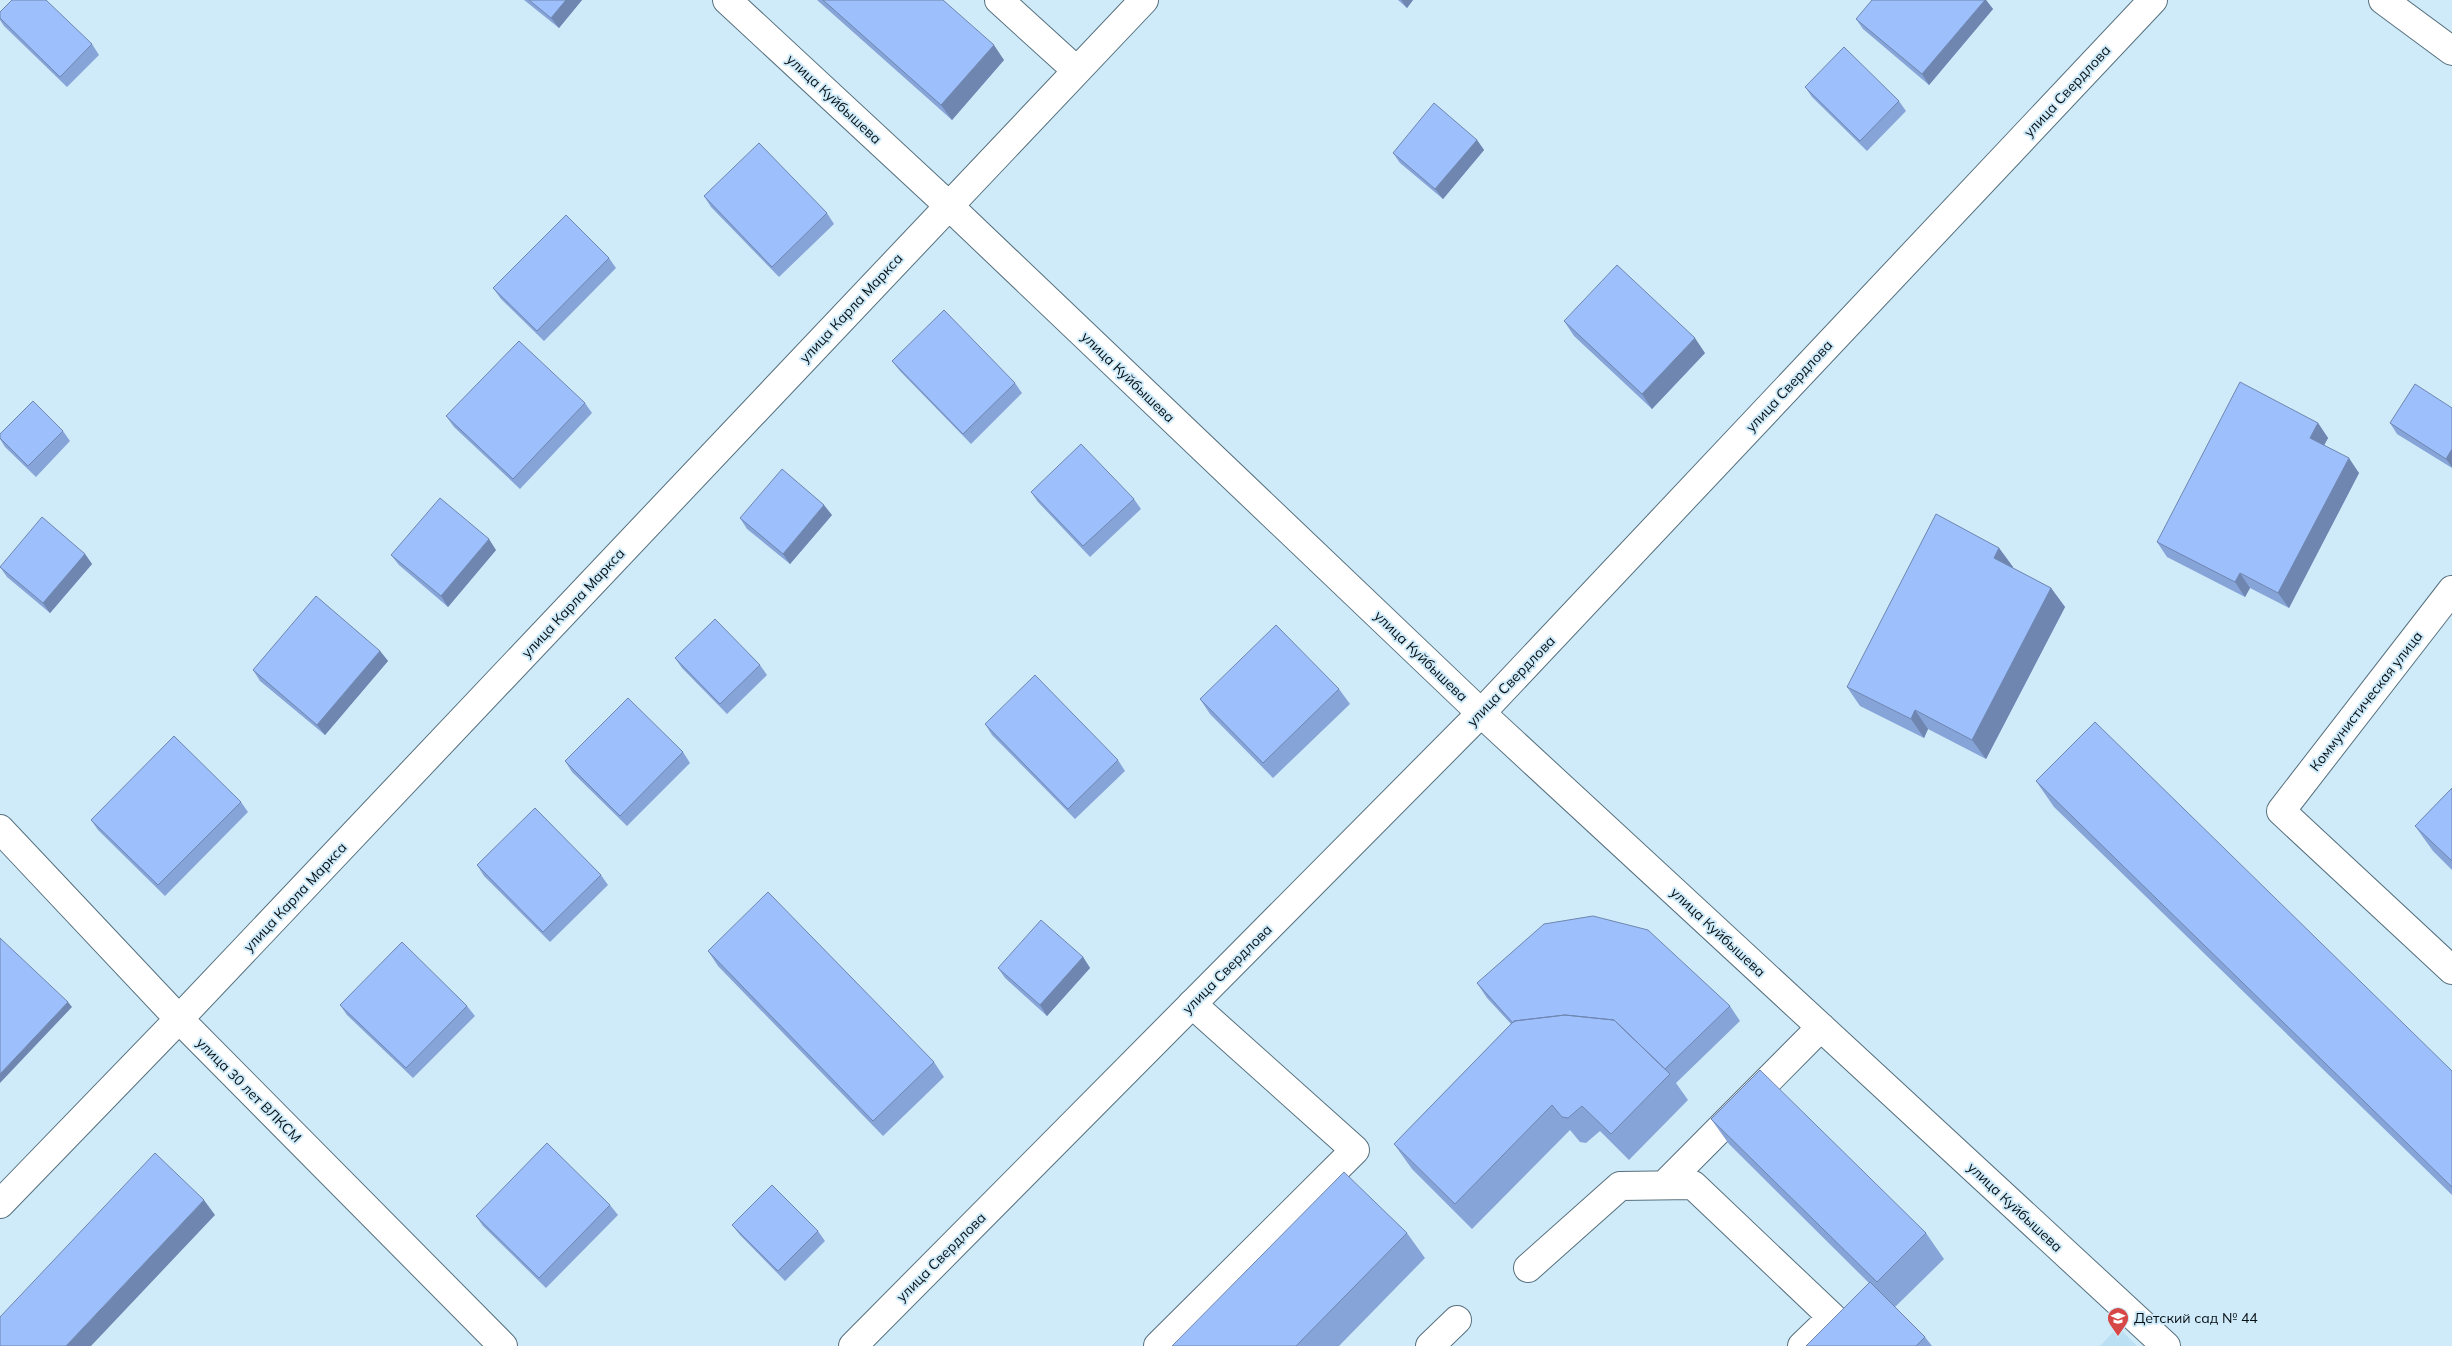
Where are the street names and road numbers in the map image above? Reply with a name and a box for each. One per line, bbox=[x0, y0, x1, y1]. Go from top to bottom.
street label: улица Свердлова bbox=[2020, 41, 2114, 141]
street label: улица Куйбышева bbox=[783, 50, 885, 148]
street label: улица Карла Маркса bbox=[796, 249, 906, 367]
street label: улица Куйбышева bbox=[1077, 328, 1179, 426]
street label: улица Свердлова bbox=[1742, 336, 1836, 436]
street label: улица Карла Маркса bbox=[518, 544, 628, 662]
street label: улица Куйбышева bbox=[1370, 607, 1472, 705]
street label: Коммунистическая улица bbox=[2306, 627, 2426, 775]
street label: улица Свердлова bbox=[1463, 632, 1559, 730]
street label: улица Карла Маркса bbox=[240, 838, 350, 956]
street label: улица Куйбышева bbox=[1667, 883, 1769, 981]
street label: улица Свердлова bbox=[1178, 920, 1276, 1018]
street label: улица 30 лет ВЛКСМ bbox=[193, 1034, 305, 1146]
street label: улица Куйбышева bbox=[1964, 1158, 2066, 1256]
street label: улица Свердлова bbox=[892, 1208, 990, 1306]

